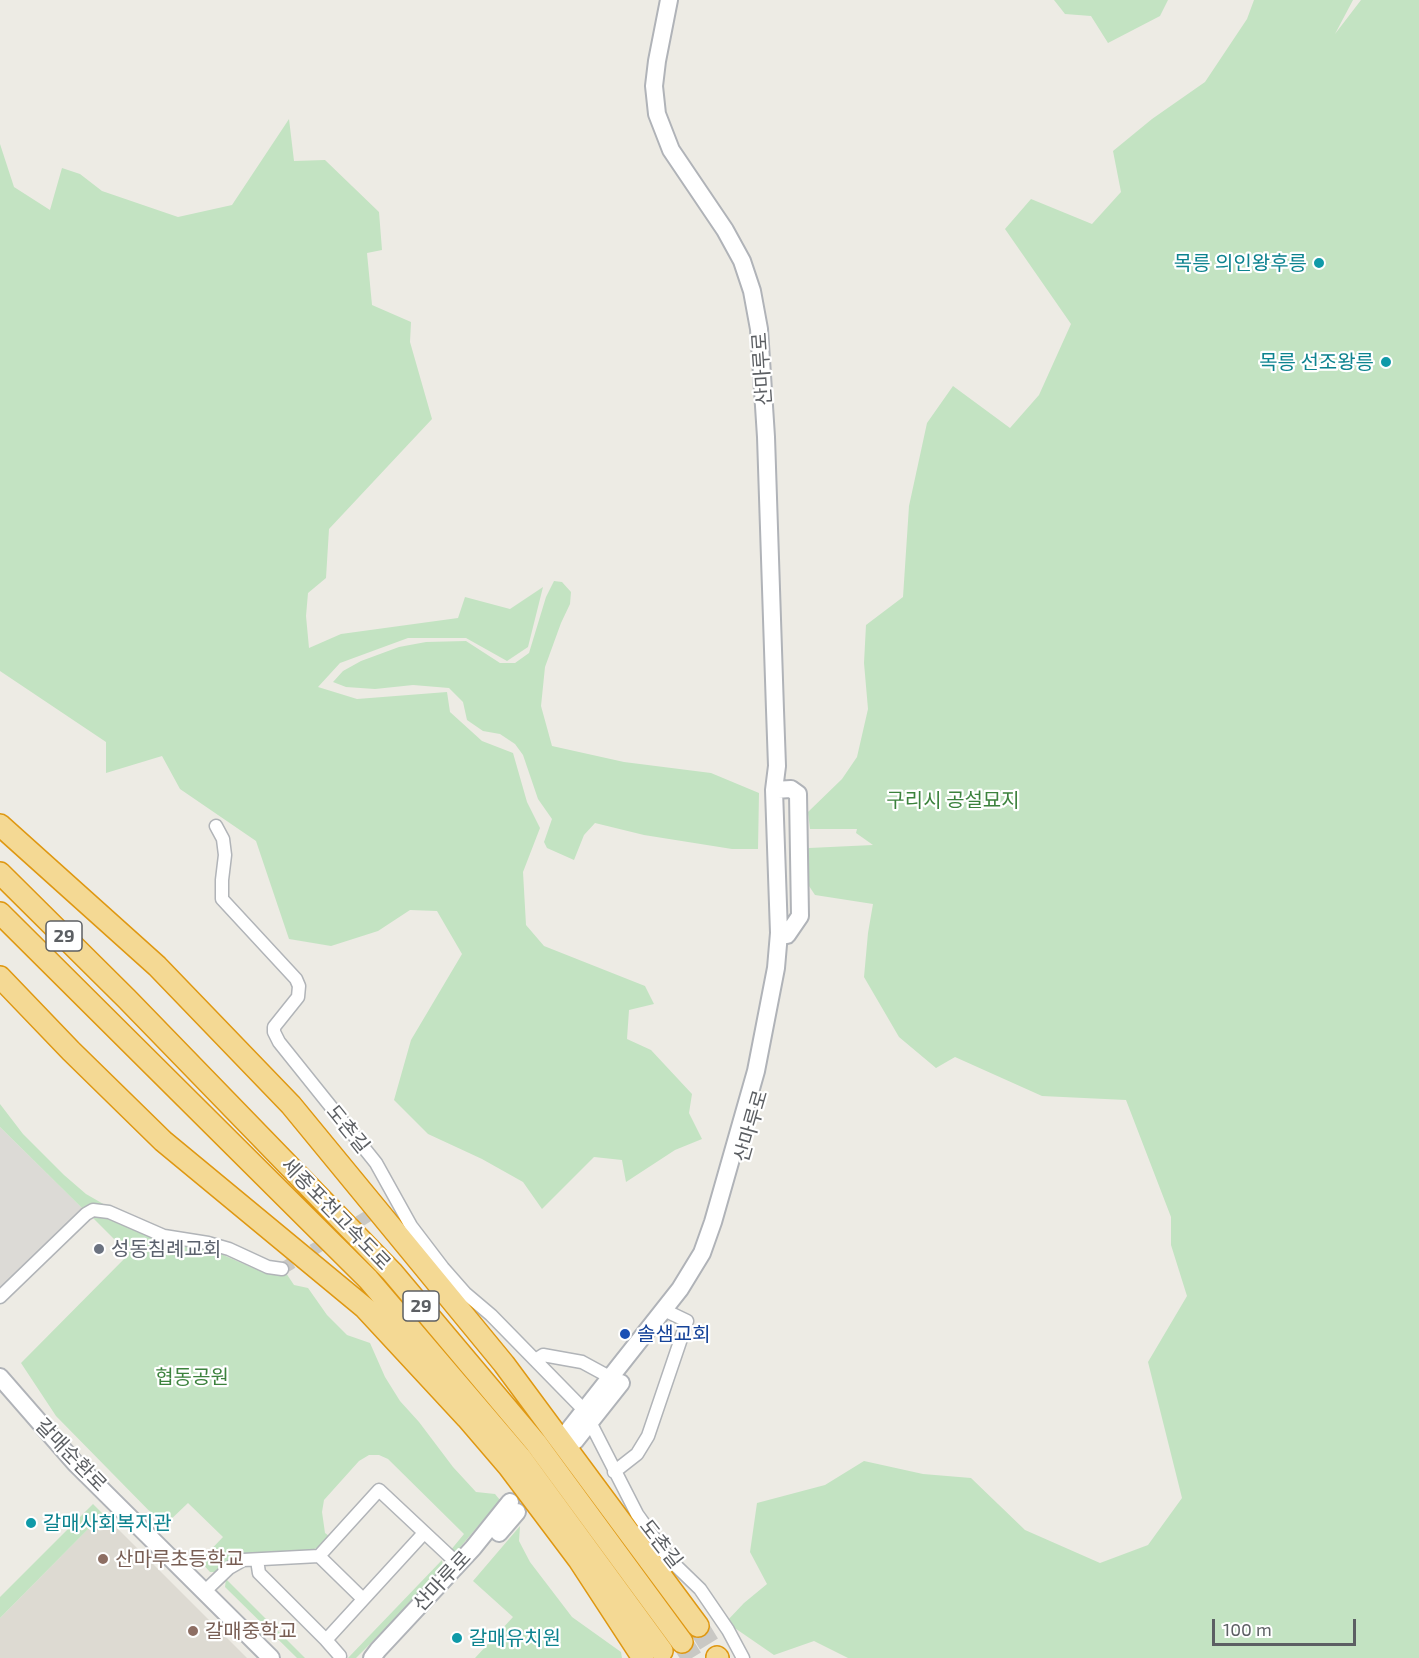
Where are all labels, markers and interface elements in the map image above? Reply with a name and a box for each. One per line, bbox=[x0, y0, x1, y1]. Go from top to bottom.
place label: 목릉 의인왕후릉 bbox=[1174, 251, 1307, 275]
marker: 목릉 의인왕후릉 bbox=[1312, 256, 1326, 270]
street label: 산마루로 bbox=[747, 331, 777, 407]
place label: 목릉 선조왕릉 bbox=[1259, 350, 1374, 374]
marker: 목릉 선조왕릉 bbox=[1379, 355, 1393, 369]
park label: 구리시 공설묘지 bbox=[886, 788, 1020, 812]
road number: 29 bbox=[46, 921, 82, 951]
street label: 산마루로 bbox=[729, 1087, 773, 1165]
street label: 도촌길 bbox=[321, 1100, 375, 1158]
street label: 세종포천고속도로 bbox=[276, 1153, 396, 1275]
place label: 성동침례교회 bbox=[111, 1237, 221, 1261]
marker: 성동침례교회 bbox=[92, 1242, 106, 1256]
road number: 29 bbox=[403, 1291, 439, 1321]
place label: 솔샘교회 bbox=[637, 1322, 711, 1346]
marker: 솔샘교회 bbox=[618, 1327, 632, 1341]
park label: 협동공원 bbox=[155, 1365, 229, 1389]
street label: 갈매순환로 bbox=[30, 1414, 112, 1496]
place label: 갈매사회복지관 bbox=[43, 1511, 172, 1535]
street label: 도촌길 bbox=[635, 1515, 687, 1573]
marker: 갈매사회복지관 bbox=[24, 1516, 38, 1530]
street label: 산마루로 bbox=[408, 1546, 476, 1616]
place label: 산마루초등학교 bbox=[115, 1547, 244, 1571]
marker: 산마루초등학교 bbox=[96, 1552, 110, 1566]
scale bar bbox=[1215, 1607, 1359, 1645]
text: 100 m bbox=[1223, 1618, 1272, 1640]
place label: 갈매중학교 bbox=[205, 1619, 297, 1643]
marker: 갈매중학교 bbox=[186, 1624, 200, 1638]
place label: 갈매유치원 bbox=[469, 1626, 561, 1650]
marker: 갈매유치원 bbox=[450, 1631, 464, 1645]

